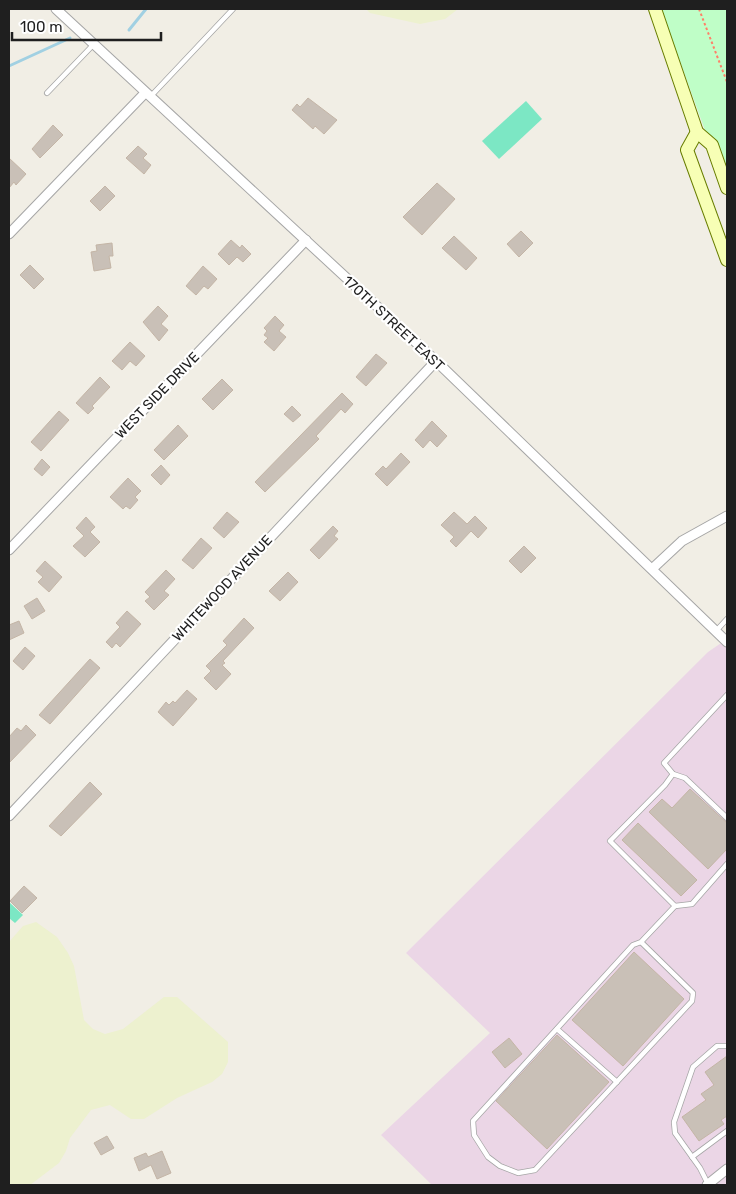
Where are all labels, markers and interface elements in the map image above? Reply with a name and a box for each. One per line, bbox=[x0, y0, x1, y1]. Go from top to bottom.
scale bar bbox=[12, 10, 161, 42]
text: 100 m bbox=[20, 18, 62, 36]
street label: 170TH STREET EAST bbox=[340, 272, 448, 375]
street label: WEST SIDE DRIVE bbox=[112, 348, 203, 442]
street label: WHITEWOOD AVENUE bbox=[169, 532, 276, 645]

